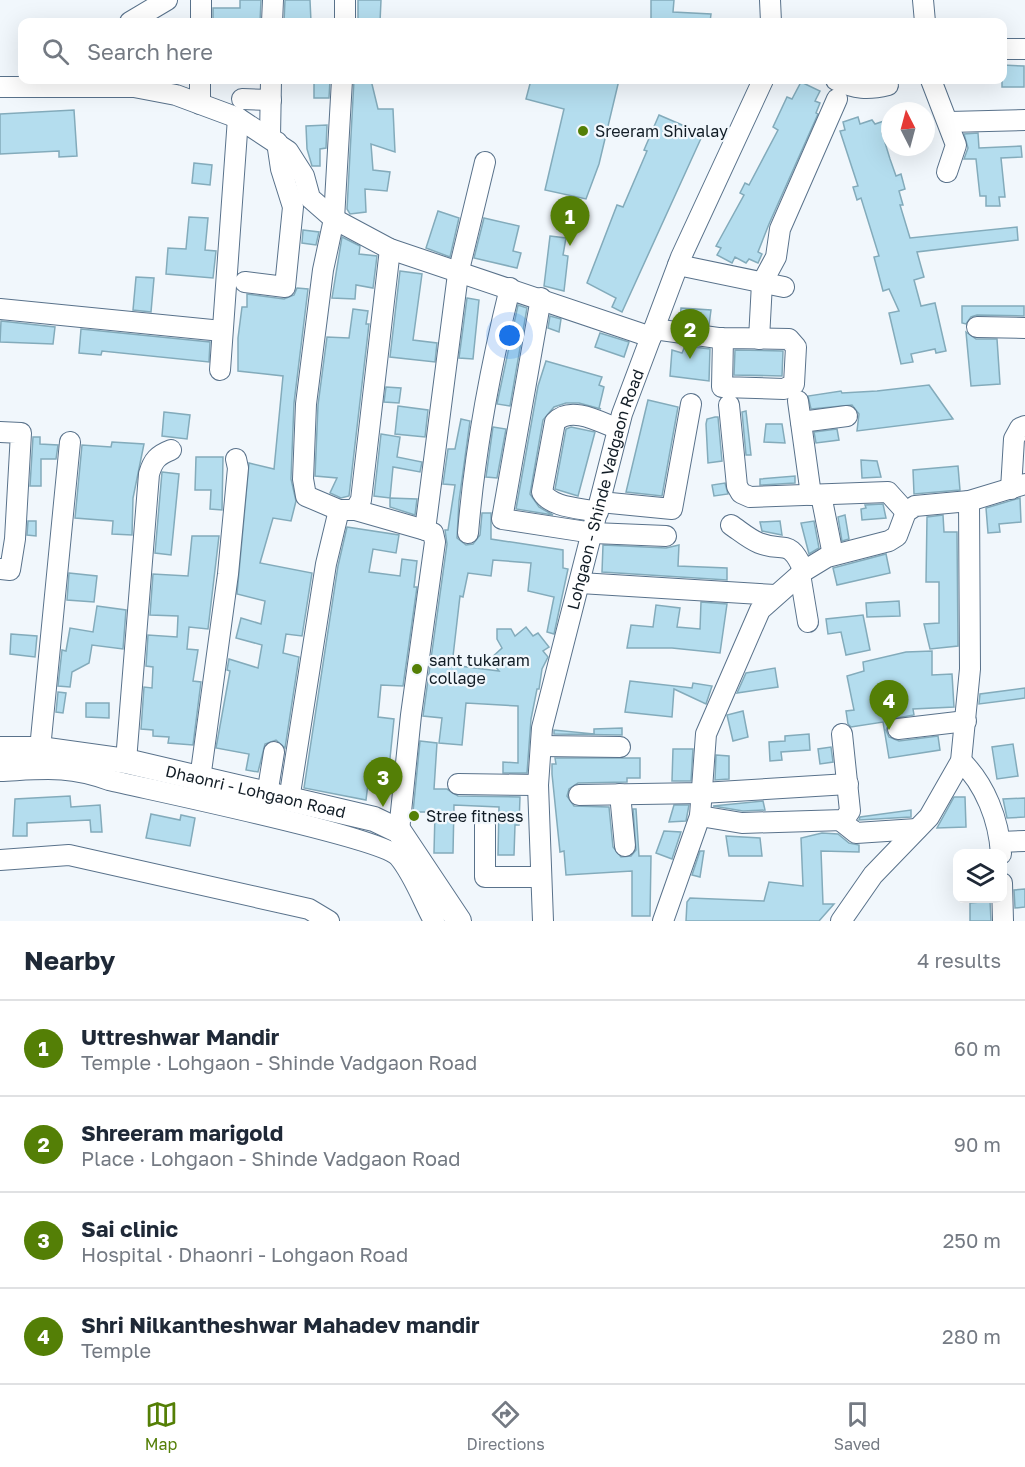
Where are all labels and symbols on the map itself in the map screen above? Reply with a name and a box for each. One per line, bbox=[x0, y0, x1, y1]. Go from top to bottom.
north arrow bbox=[881, 102, 935, 156]
place label: Sreeram Shivalay bbox=[595, 121, 728, 141]
marker: Sreeram Shivalay bbox=[576, 124, 590, 138]
pin: 1 bbox=[550, 196, 590, 246]
pin: 2 bbox=[670, 310, 710, 359]
your location bbox=[495, 321, 524, 350]
street label: Lohgaon - Shinde Vadgaon Road bbox=[563, 366, 648, 612]
place label: sant tukaram collage bbox=[429, 650, 530, 688]
marker: sant tukaram collage bbox=[410, 662, 424, 676]
pin: 4 bbox=[870, 680, 908, 730]
pin: 3 bbox=[364, 758, 403, 807]
street label: Dhaonri - Lohgaon Road bbox=[164, 761, 348, 822]
place label: Stree fitness bbox=[426, 806, 524, 826]
marker: Stree fitness bbox=[407, 809, 421, 823]

